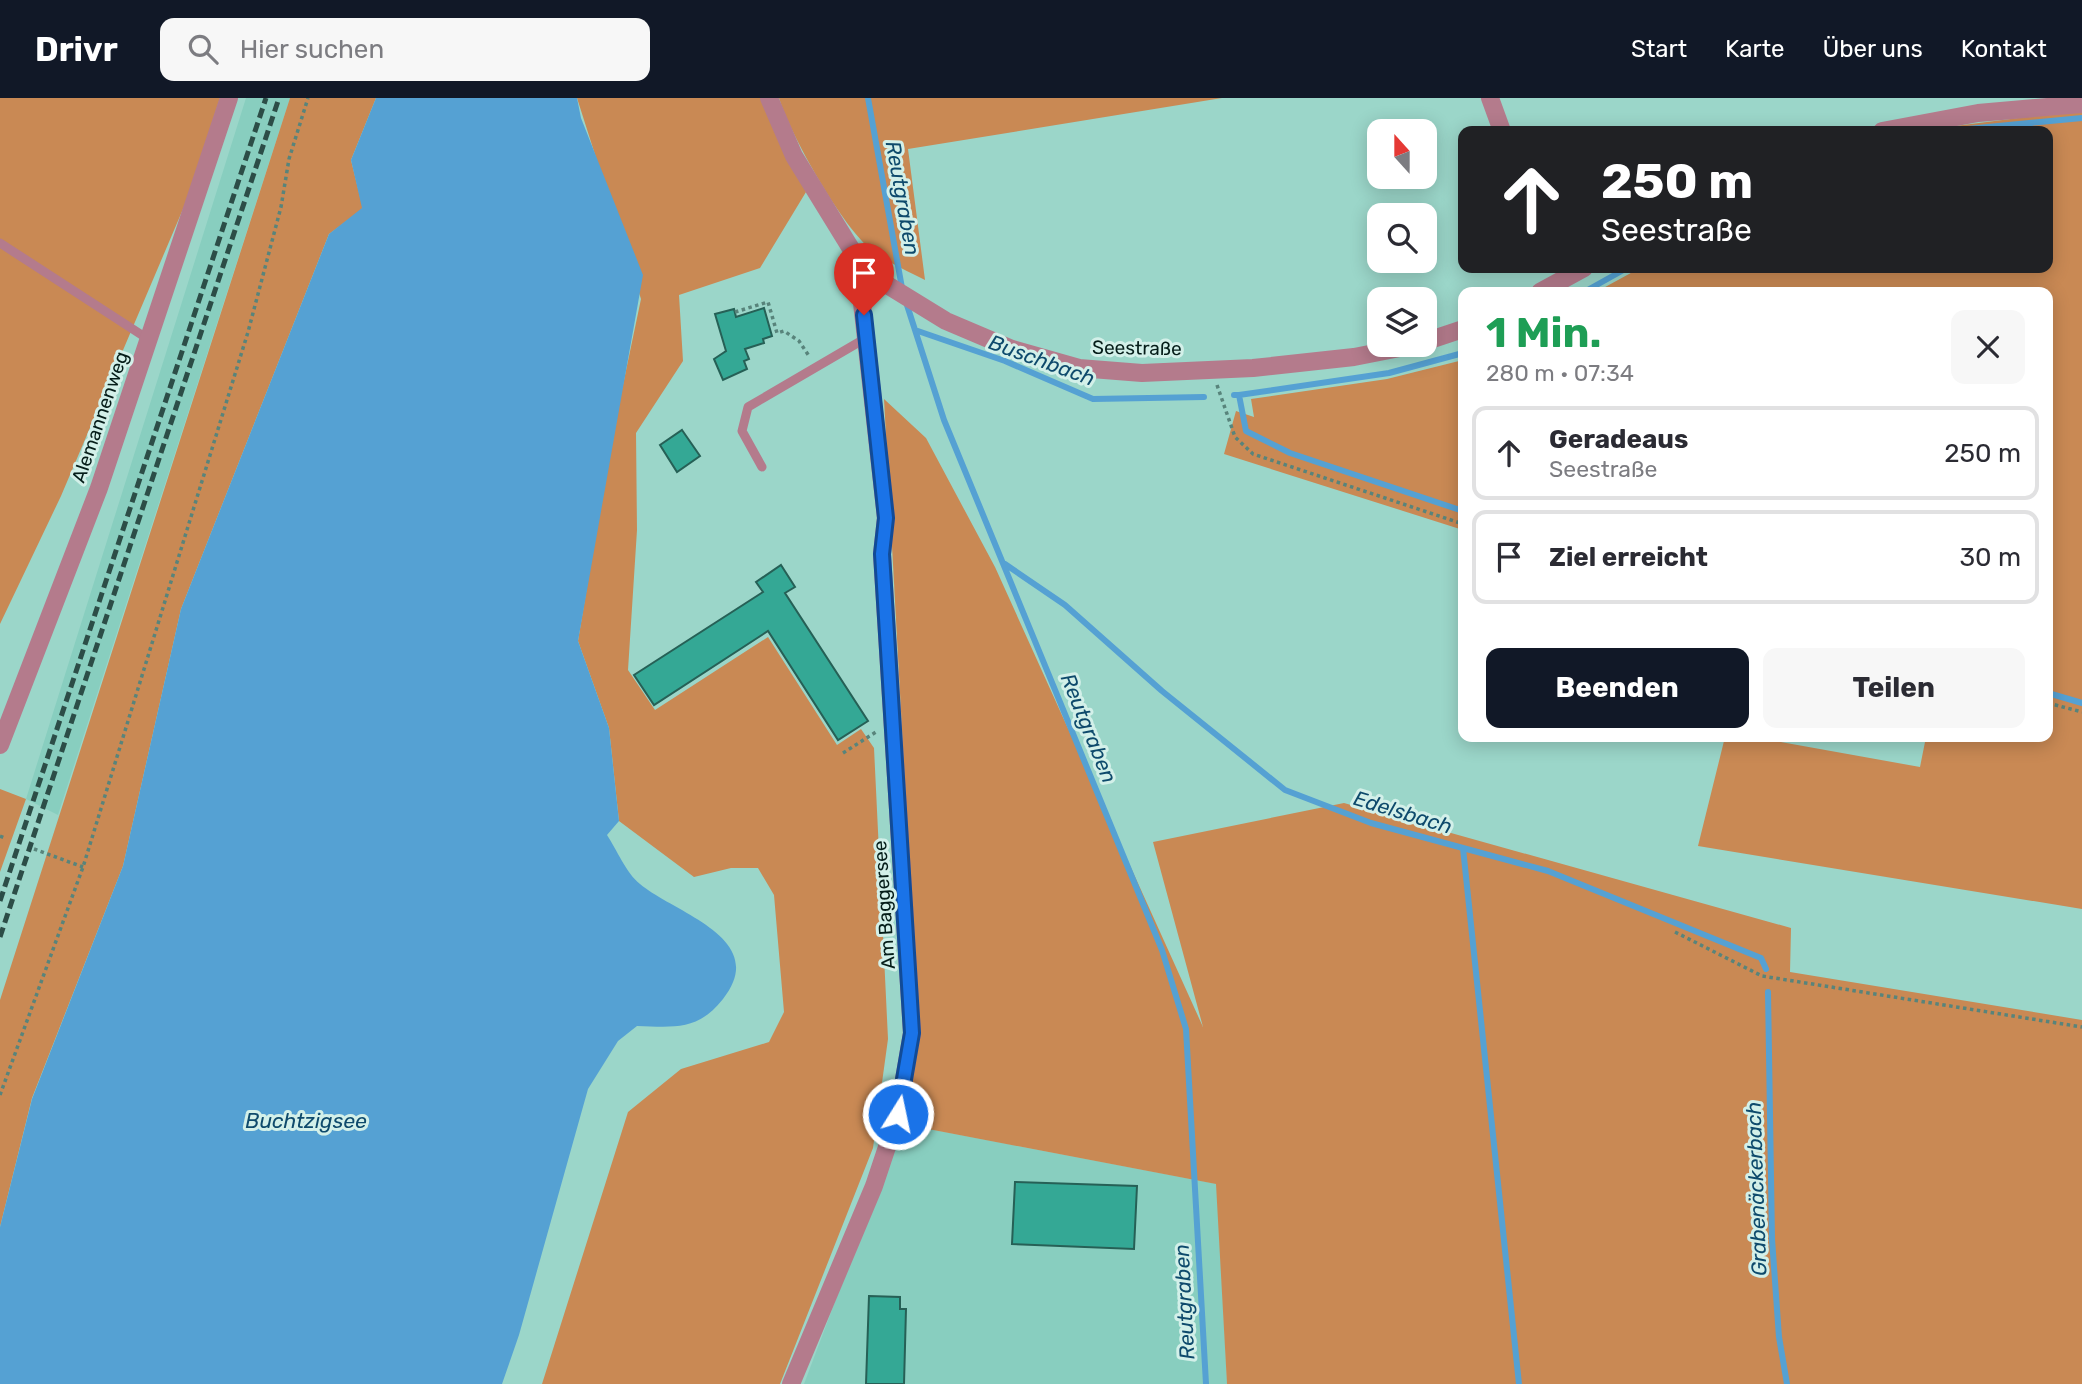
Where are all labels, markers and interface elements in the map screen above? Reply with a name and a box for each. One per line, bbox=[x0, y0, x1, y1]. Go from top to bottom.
search box bbox=[160, 18, 650, 81]
text: Drivr bbox=[35, 30, 118, 69]
icon: search bbox=[184, 30, 222, 68]
text: Hier suchen bbox=[240, 34, 384, 65]
text: Start bbox=[1631, 35, 1687, 63]
text: Karte bbox=[1725, 35, 1785, 63]
text: Über uns bbox=[1823, 35, 1923, 63]
text: Kontakt bbox=[1961, 35, 2047, 63]
north arrow bbox=[1367, 119, 1437, 189]
map controls bbox=[1367, 119, 1437, 357]
water label: Reutgraben bbox=[881, 139, 925, 257]
text: 250 m bbox=[1601, 152, 1753, 210]
icon: ahead bbox=[1486, 154, 1577, 245]
button: search bbox=[1367, 203, 1437, 273]
text: Seestraße bbox=[1601, 211, 1752, 249]
pin bbox=[834, 243, 894, 315]
icon: arrive bbox=[845, 254, 883, 292]
button: layers bbox=[1367, 287, 1437, 357]
text: 1 Min. bbox=[1486, 308, 1602, 358]
button: close bbox=[1951, 310, 2025, 384]
water label: Buschbach bbox=[986, 329, 1098, 391]
street label: Seestraße bbox=[1092, 336, 1182, 360]
street label: Alemannenweg bbox=[67, 348, 133, 486]
text: 280 m · 07:34 bbox=[1486, 359, 1634, 387]
text: Geradeaus bbox=[1549, 424, 1688, 455]
icon: ahead bbox=[1490, 434, 1528, 472]
text: 250 m bbox=[1944, 438, 2021, 469]
text: Seestraße bbox=[1549, 455, 1657, 483]
icon: arrive bbox=[1490, 538, 1528, 576]
text: Ziel erreicht bbox=[1549, 542, 1708, 573]
text: 30 m bbox=[1959, 542, 2021, 573]
button: Beenden bbox=[1486, 648, 1749, 728]
button: Teilen bbox=[1763, 648, 2025, 728]
water label: Reutgraben bbox=[1056, 670, 1122, 786]
water label: Edelsbach bbox=[1351, 785, 1455, 839]
street label: Am Baggersee bbox=[868, 840, 900, 970]
position arrow bbox=[861, 1077, 935, 1151]
water label: Grabenäckerbach bbox=[1740, 1101, 1772, 1277]
water label: Buchtzigsee bbox=[245, 1108, 367, 1133]
water label: Reutgraben bbox=[1168, 1244, 1200, 1360]

